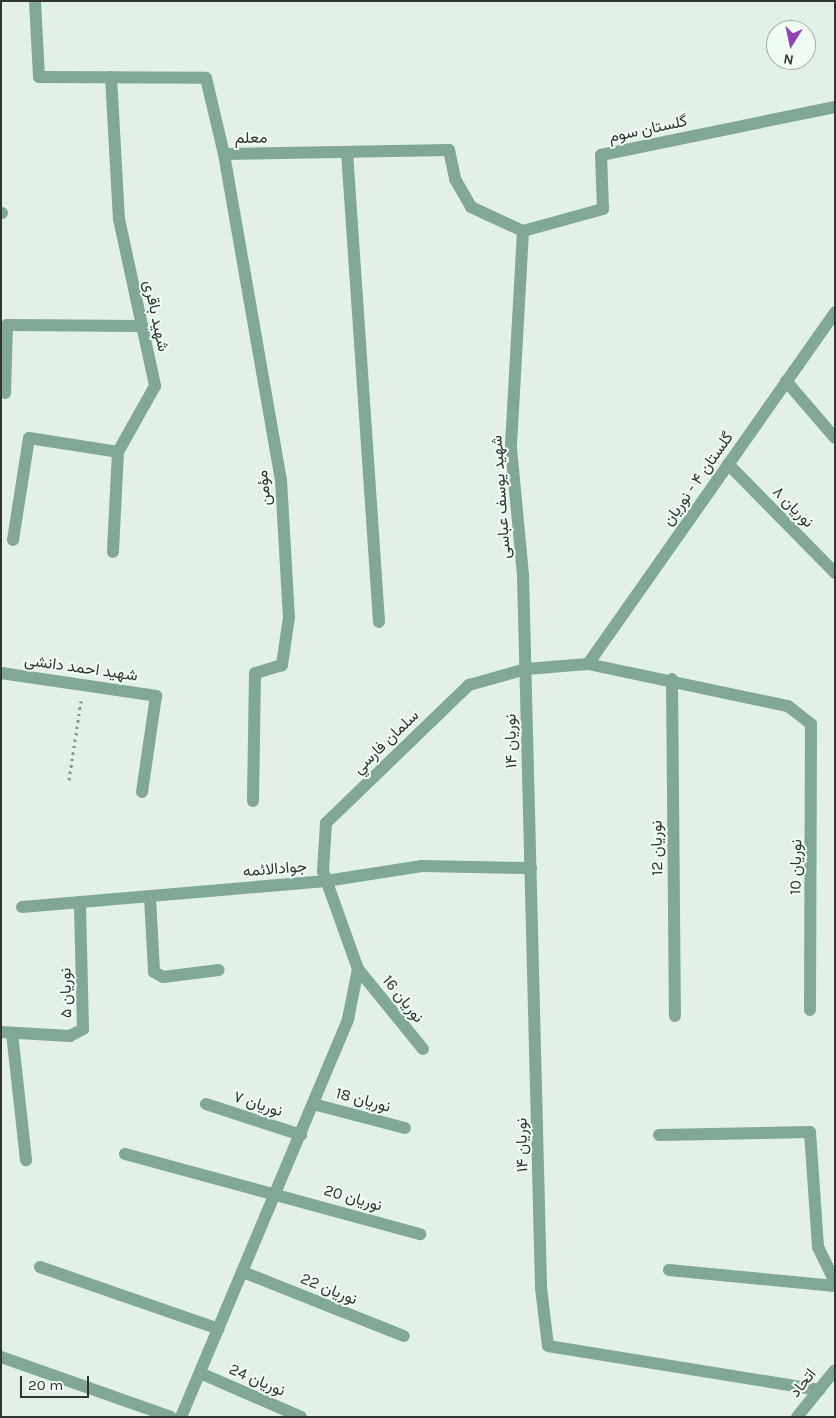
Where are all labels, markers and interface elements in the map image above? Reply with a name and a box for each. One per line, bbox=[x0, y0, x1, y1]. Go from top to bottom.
north arrow bbox=[766, 20, 816, 70]
text: N bbox=[782, 50, 795, 69]
street label: گلستان سوم bbox=[607, 111, 689, 147]
street label: معلم bbox=[234, 128, 268, 148]
street label: شهید باقری bbox=[139, 279, 173, 353]
street label: گلستان ۴ - نوریان bbox=[659, 428, 737, 530]
street label: شهید یوسف عباسی bbox=[487, 434, 515, 560]
street label: مؤمن bbox=[253, 469, 275, 507]
street label: نوریان ۸ bbox=[768, 482, 818, 532]
street label: شهید احمد دانشی bbox=[23, 651, 139, 685]
street label: سلمان فارسي bbox=[349, 706, 423, 778]
street label: نوریان ۱۴ bbox=[501, 713, 521, 769]
street label: نوریان 12 bbox=[647, 820, 667, 876]
street label: نوریان 10 bbox=[786, 839, 806, 895]
street label: جوادالائمه bbox=[242, 857, 308, 881]
street label: نوریان ۵ bbox=[56, 968, 76, 1018]
street label: نوریان 16 bbox=[378, 971, 428, 1027]
street label: نوریان 18 bbox=[333, 1083, 393, 1117]
street label: نوریان ۷ bbox=[231, 1087, 285, 1121]
street label: نوریان ۱۴ bbox=[512, 1117, 532, 1173]
street label: نوریان 20 bbox=[322, 1181, 384, 1215]
street label: نوریان 22 bbox=[298, 1269, 360, 1309]
street label: نوریان 24 bbox=[226, 1360, 288, 1400]
street label: اتحاد bbox=[786, 1365, 820, 1401]
scale bar bbox=[22, 1366, 91, 1398]
text: 20 m bbox=[28, 1376, 63, 1394]

